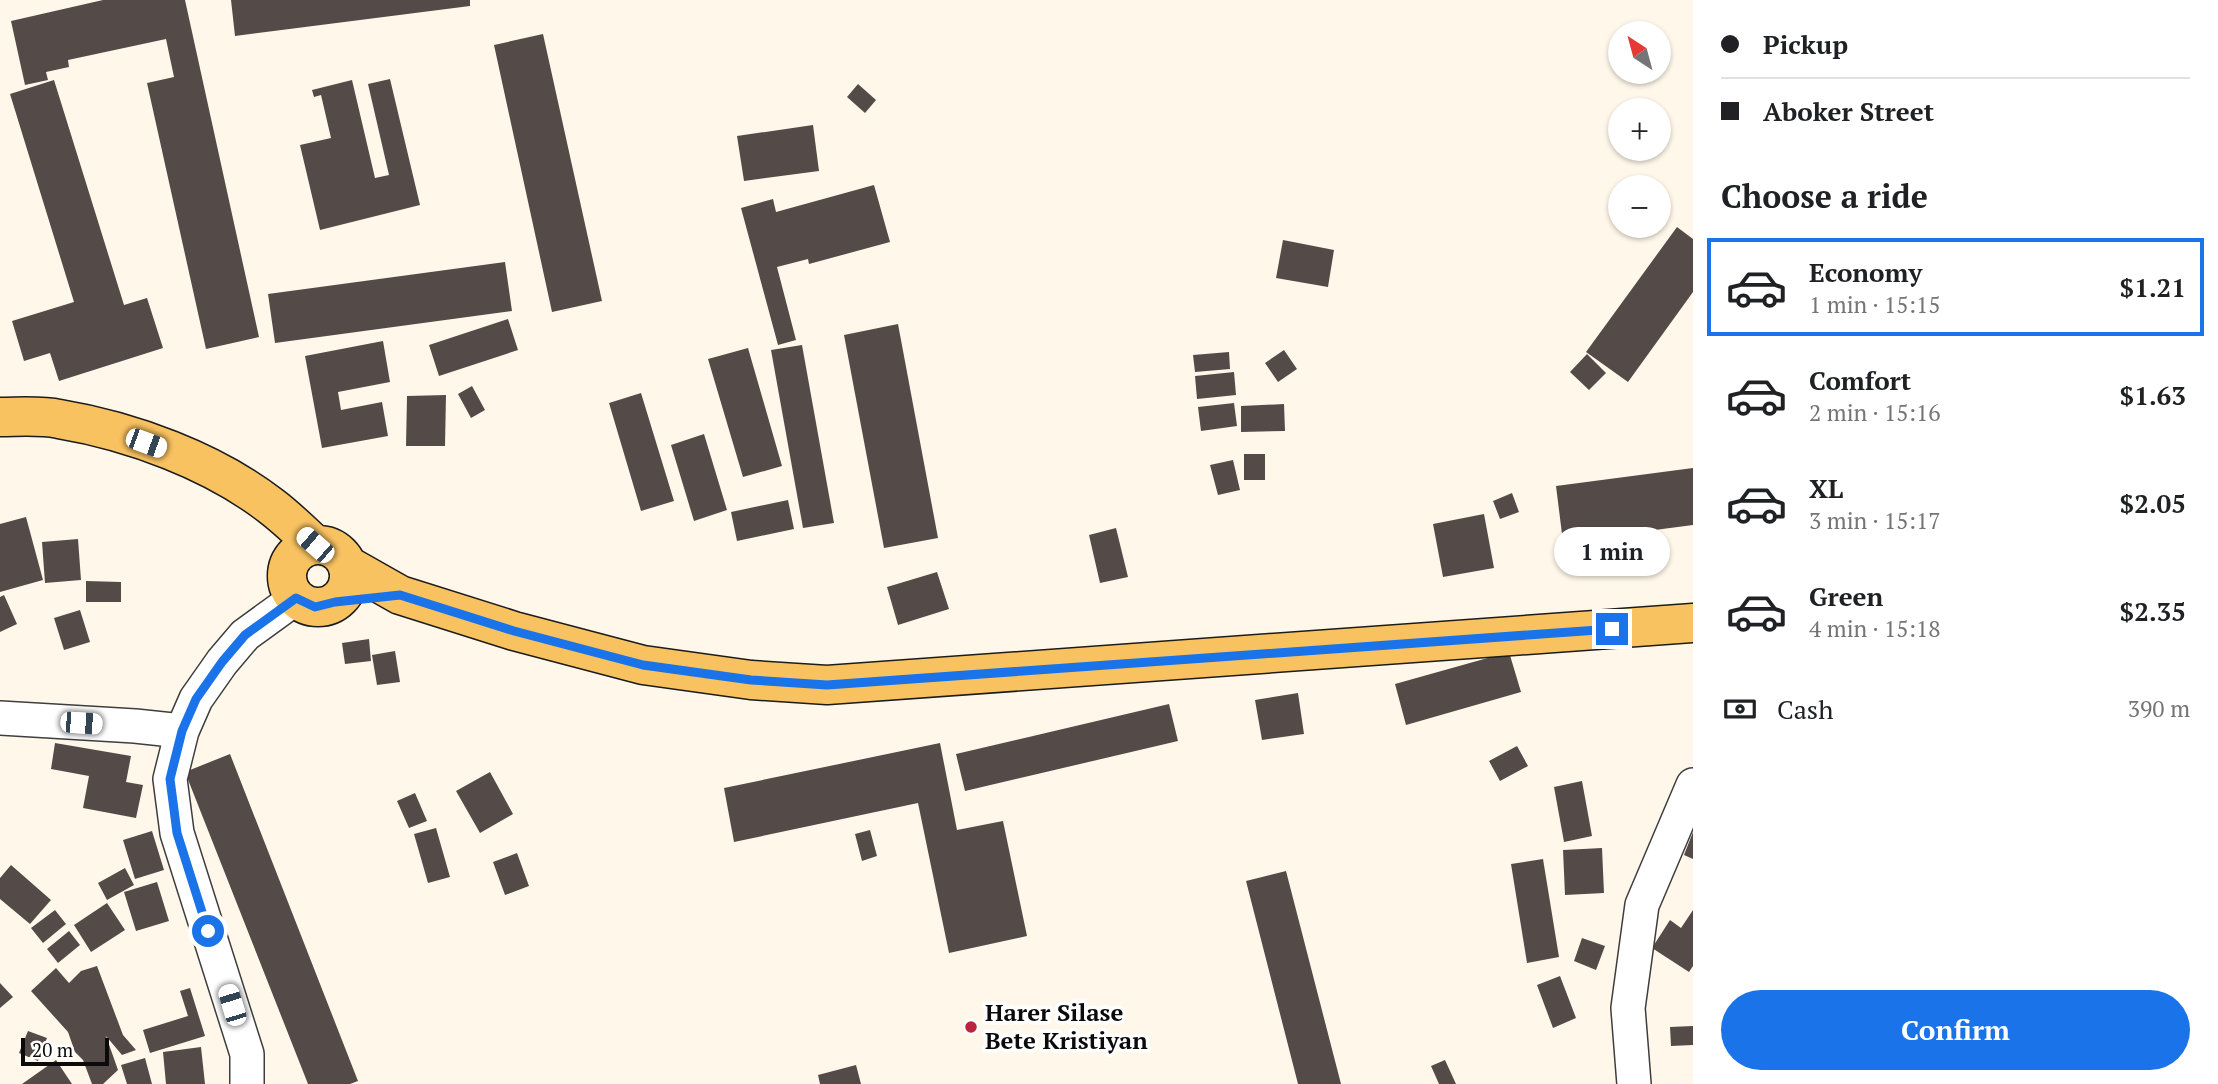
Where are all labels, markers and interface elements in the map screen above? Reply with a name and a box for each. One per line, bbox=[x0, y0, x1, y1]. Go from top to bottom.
north arrow bbox=[1608, 21, 1671, 84]
map controls bbox=[1608, 21, 1671, 238]
text: Pickup bbox=[1763, 27, 1848, 61]
text: Aboker Street bbox=[1763, 94, 1934, 128]
button: + bbox=[1608, 98, 1671, 161]
button: − bbox=[1608, 175, 1671, 238]
text: Choose a ride bbox=[1721, 175, 1928, 217]
text: Economy bbox=[1809, 255, 1922, 289]
icon: car bbox=[1725, 256, 1788, 319]
text: $1.21 bbox=[2120, 270, 2186, 304]
text: 1 min · 15:15 bbox=[1809, 289, 1941, 320]
text: Comfort bbox=[1809, 363, 1911, 397]
icon: car bbox=[1725, 364, 1788, 427]
text: $1.63 bbox=[2120, 378, 2186, 412]
text: 2 min · 15:16 bbox=[1809, 397, 1941, 428]
car bbox=[123, 426, 170, 460]
text: XL bbox=[1809, 471, 1843, 505]
icon: car bbox=[1725, 472, 1788, 535]
text: $2.05 bbox=[2120, 486, 2186, 520]
text: 3 min · 15:17 bbox=[1809, 505, 1941, 536]
car bbox=[293, 523, 338, 567]
callout: 1 min bbox=[1554, 528, 1670, 576]
text: 1 min bbox=[1581, 536, 1643, 567]
text: Green bbox=[1809, 579, 1883, 613]
icon: car bbox=[1725, 580, 1788, 643]
text: $2.35 bbox=[2120, 594, 2186, 628]
route end bbox=[1596, 613, 1628, 645]
text: 4 min · 15:18 bbox=[1809, 613, 1941, 644]
icon: cash bbox=[1721, 690, 1759, 728]
text: Cash bbox=[1777, 692, 1833, 726]
text: 390 m bbox=[2128, 693, 2190, 724]
car bbox=[60, 711, 103, 735]
route start bbox=[192, 915, 224, 947]
car bbox=[216, 982, 249, 1028]
button: Confirm bbox=[1721, 990, 2190, 1070]
place label: Harer Silase Bete Kristiyan bbox=[985, 996, 1148, 1056]
marker: Harer Silase Bete Kristiyan bbox=[963, 1019, 979, 1035]
scale bar bbox=[21, 1035, 108, 1067]
text: 20 m bbox=[32, 1037, 73, 1062]

